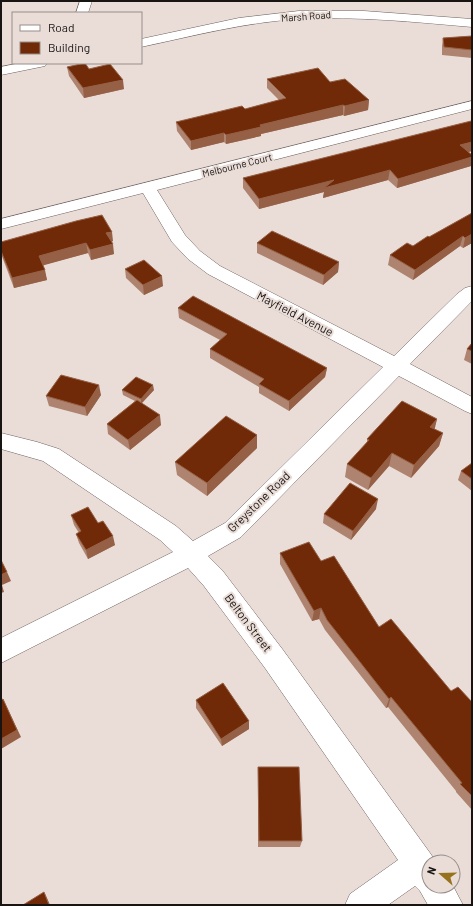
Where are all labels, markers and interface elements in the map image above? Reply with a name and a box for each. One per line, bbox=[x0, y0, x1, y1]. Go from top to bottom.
street label: Marsh Road bbox=[281, 8, 331, 24]
legend bbox=[12, 12, 142, 64]
text: Road bbox=[48, 20, 75, 34]
text: Building bbox=[48, 40, 90, 54]
street label: Melbourne Court bbox=[201, 150, 274, 179]
street label: Mayfield Avenue bbox=[255, 288, 336, 338]
street label: Greystone Road bbox=[224, 468, 292, 535]
street label: Belton Street bbox=[222, 591, 275, 654]
north arrow bbox=[421, 854, 461, 894]
text: N bbox=[424, 865, 438, 876]

